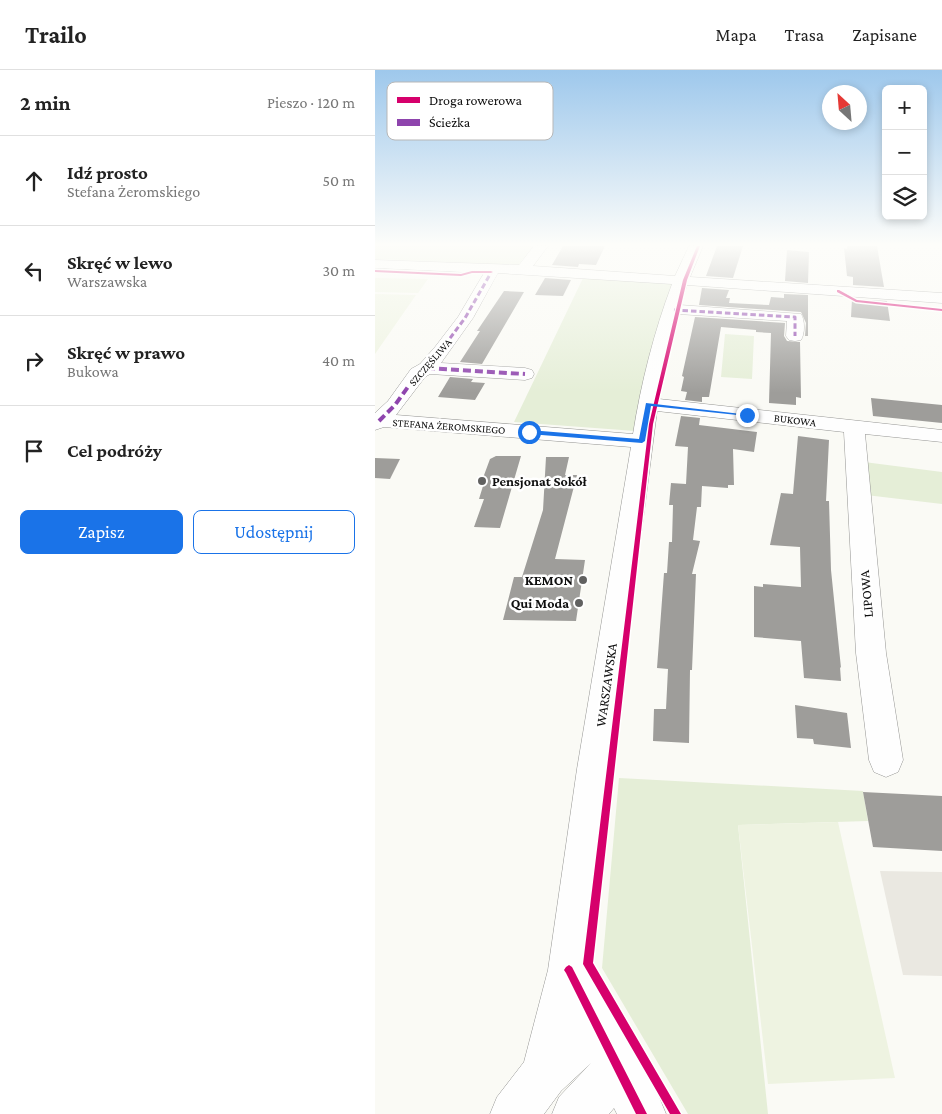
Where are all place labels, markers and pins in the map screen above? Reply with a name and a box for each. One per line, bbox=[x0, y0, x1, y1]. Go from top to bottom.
place label: Pensjonat Sokół bbox=[492, 473, 588, 490]
marker: Pensjonat Sokół bbox=[476, 475, 488, 487]
place label: KEMON bbox=[525, 572, 573, 588]
marker: KEMON bbox=[577, 574, 589, 586]
place label: Qui Moda bbox=[511, 595, 569, 611]
marker: Qui Moda bbox=[573, 597, 585, 609]

